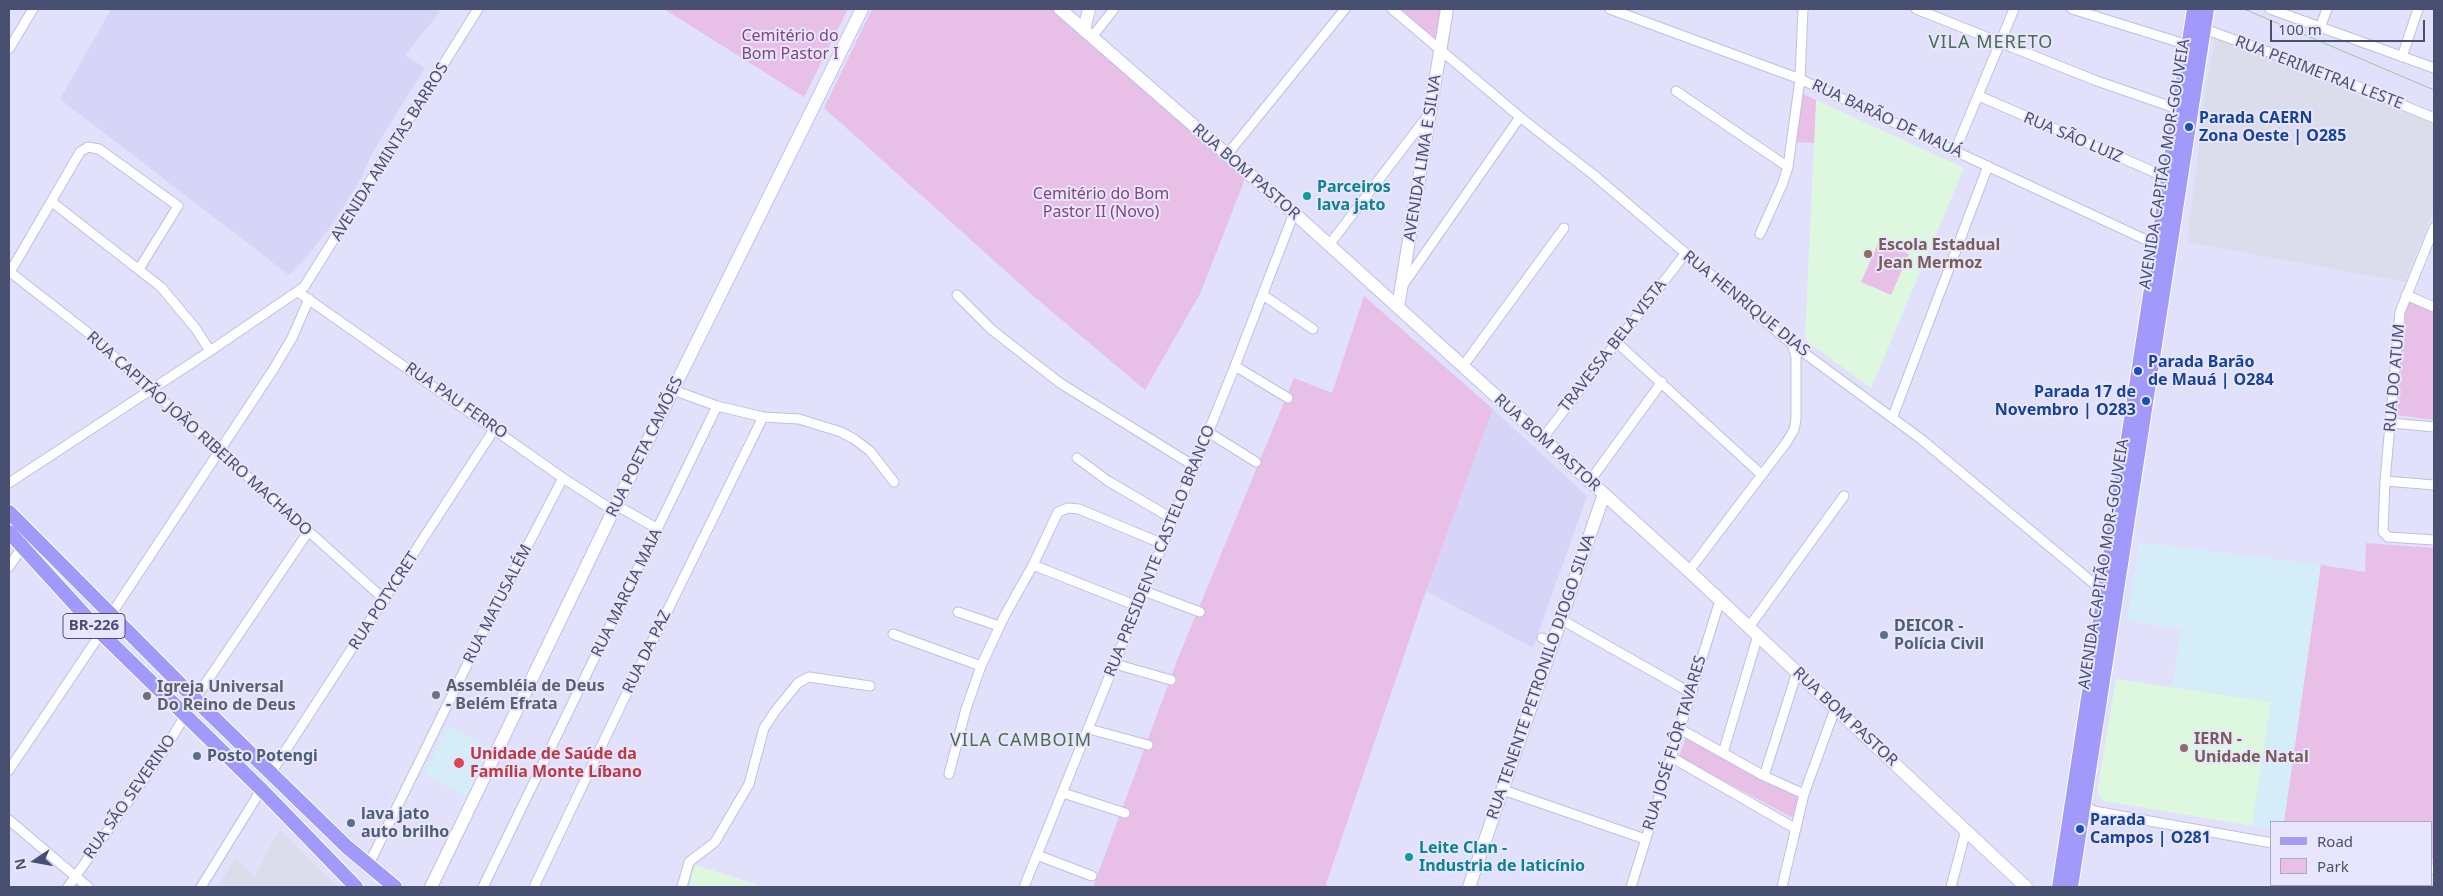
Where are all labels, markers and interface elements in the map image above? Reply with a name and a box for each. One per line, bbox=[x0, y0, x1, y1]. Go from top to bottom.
scale bar bbox=[2273, 10, 2428, 42]
text: 100 m bbox=[2278, 19, 2322, 39]
park label: Cemitério do Bom Pastor I bbox=[741, 26, 839, 64]
district label: VILA MERETO bbox=[1927, 32, 2055, 54]
street label: RUA PERIMETRAL LESTE bbox=[2232, 32, 2406, 114]
street label: AVENIDA CAPITÃO MOR-GOUVEIA bbox=[2136, 37, 2194, 291]
street label: AVENIDA AMINTAS BARROS bbox=[327, 59, 453, 245]
street label: AVENIDA LIMA E SILVA bbox=[1400, 73, 1446, 243]
street label: RUA BARÃO DE MAUÁ bbox=[1809, 76, 1965, 162]
place label: Parada CAERN Zona Oeste | O285 bbox=[2199, 108, 2346, 146]
street label: RUA SÃO LUIZ bbox=[2021, 109, 2125, 167]
street label: RUA BOM PASTOR bbox=[1188, 120, 1304, 224]
marker: Parada CAERN Zona Oeste | O285 bbox=[2183, 121, 2195, 133]
place label: Parceiros lava jato bbox=[1317, 177, 1391, 215]
park label: Cemitério do Bom Pastor II (Novo) bbox=[1033, 184, 1169, 222]
marker: Parceiros lava jato bbox=[1301, 190, 1313, 202]
place label: Escola Estadual Jean Mermoz bbox=[1878, 235, 2000, 273]
street label: RUA HENRIQUE DIAS bbox=[1679, 247, 1813, 361]
marker: Escola Estadual Jean Mermoz bbox=[1862, 248, 1874, 260]
street label: TRAVESSA BELA VISTA bbox=[1555, 276, 1671, 416]
street label: RUA DO ATUM bbox=[2381, 323, 2409, 433]
street label: RUA CAPITÃO JOÃO RIBEIRO MACHADO bbox=[83, 328, 315, 540]
place label: Parada Barão de Mauá | O284 bbox=[2148, 352, 2274, 390]
street label: RUA PAU FERRO bbox=[401, 359, 511, 443]
marker: Parada Barão de Mauá | O284 bbox=[2132, 365, 2144, 377]
street label: RUA POETA CAMÕES bbox=[603, 374, 687, 520]
place label: Parada 17 de Novembro | O283 bbox=[1995, 382, 2136, 420]
street label: RUA BOM PASTOR bbox=[1490, 390, 1604, 496]
marker: Parada 17 de Novembro | O283 bbox=[2140, 395, 2152, 407]
street label: RUA PRESIDENTE CASTELO BRANCO bbox=[1101, 422, 1219, 680]
street label: AVENIDA CAPITÃO MOR-GOUVEIA bbox=[2075, 437, 2133, 691]
street label: RUA MARCIA MAIA bbox=[587, 525, 667, 661]
street label: RUA TENENTE PETRONILO DIOGO SILVA bbox=[1483, 532, 1599, 822]
street label: RUA MATUSALÉM bbox=[460, 541, 536, 667]
street label: RUA POTYCRET bbox=[345, 548, 423, 654]
street label: RUA DA PAZ bbox=[619, 607, 675, 697]
road number: BR-226 bbox=[63, 614, 125, 638]
place label: DEICOR - Polícia Civil bbox=[1894, 616, 1984, 654]
marker: DEICOR - Polícia Civil bbox=[1878, 629, 1890, 641]
street label: RUA JOSÉ FLÔR TAVARES bbox=[1639, 653, 1711, 833]
street label: RUA BOM PASTOR bbox=[1789, 663, 1901, 771]
place label: Assembléia de Deus - Belém Efrata bbox=[446, 676, 605, 714]
place label: Igreja Universal Do Reino de Deus bbox=[157, 677, 296, 715]
marker: Assembléia de Deus - Belém Efrata bbox=[430, 689, 442, 701]
marker: Igreja Universal Do Reino de Deus bbox=[141, 690, 153, 702]
place label: IERN - Unidade Natal bbox=[2194, 729, 2309, 767]
district label: VILA CAMBOIM bbox=[949, 730, 1093, 752]
street label: RUA SÃO SEVERINO bbox=[80, 731, 180, 863]
marker: IERN - Unidade Natal bbox=[2178, 742, 2190, 754]
place label: Unidade de Saúde da Família Monte Líbano bbox=[470, 744, 642, 782]
place label: Posto Potengi bbox=[207, 746, 318, 766]
marker: Posto Potengi bbox=[191, 750, 203, 762]
marker: Unidade de Saúde da Família Monte Líbano bbox=[452, 756, 466, 770]
place label: lava jato auto brilho bbox=[361, 804, 449, 842]
place label: Parada Campos | O281 bbox=[2090, 810, 2211, 848]
marker: lava jato auto brilho bbox=[345, 817, 357, 829]
legend bbox=[2270, 821, 2433, 886]
marker: Parada Campos | O281 bbox=[2074, 823, 2086, 835]
text: Road bbox=[2317, 831, 2353, 851]
north arrow bbox=[10, 836, 60, 886]
place label: Leite Clan - Industria de laticínio bbox=[1419, 838, 1585, 876]
marker: Leite Clan - Industria de laticínio bbox=[1403, 851, 1415, 863]
text: Park bbox=[2317, 856, 2349, 876]
text: N bbox=[9, 857, 30, 872]

